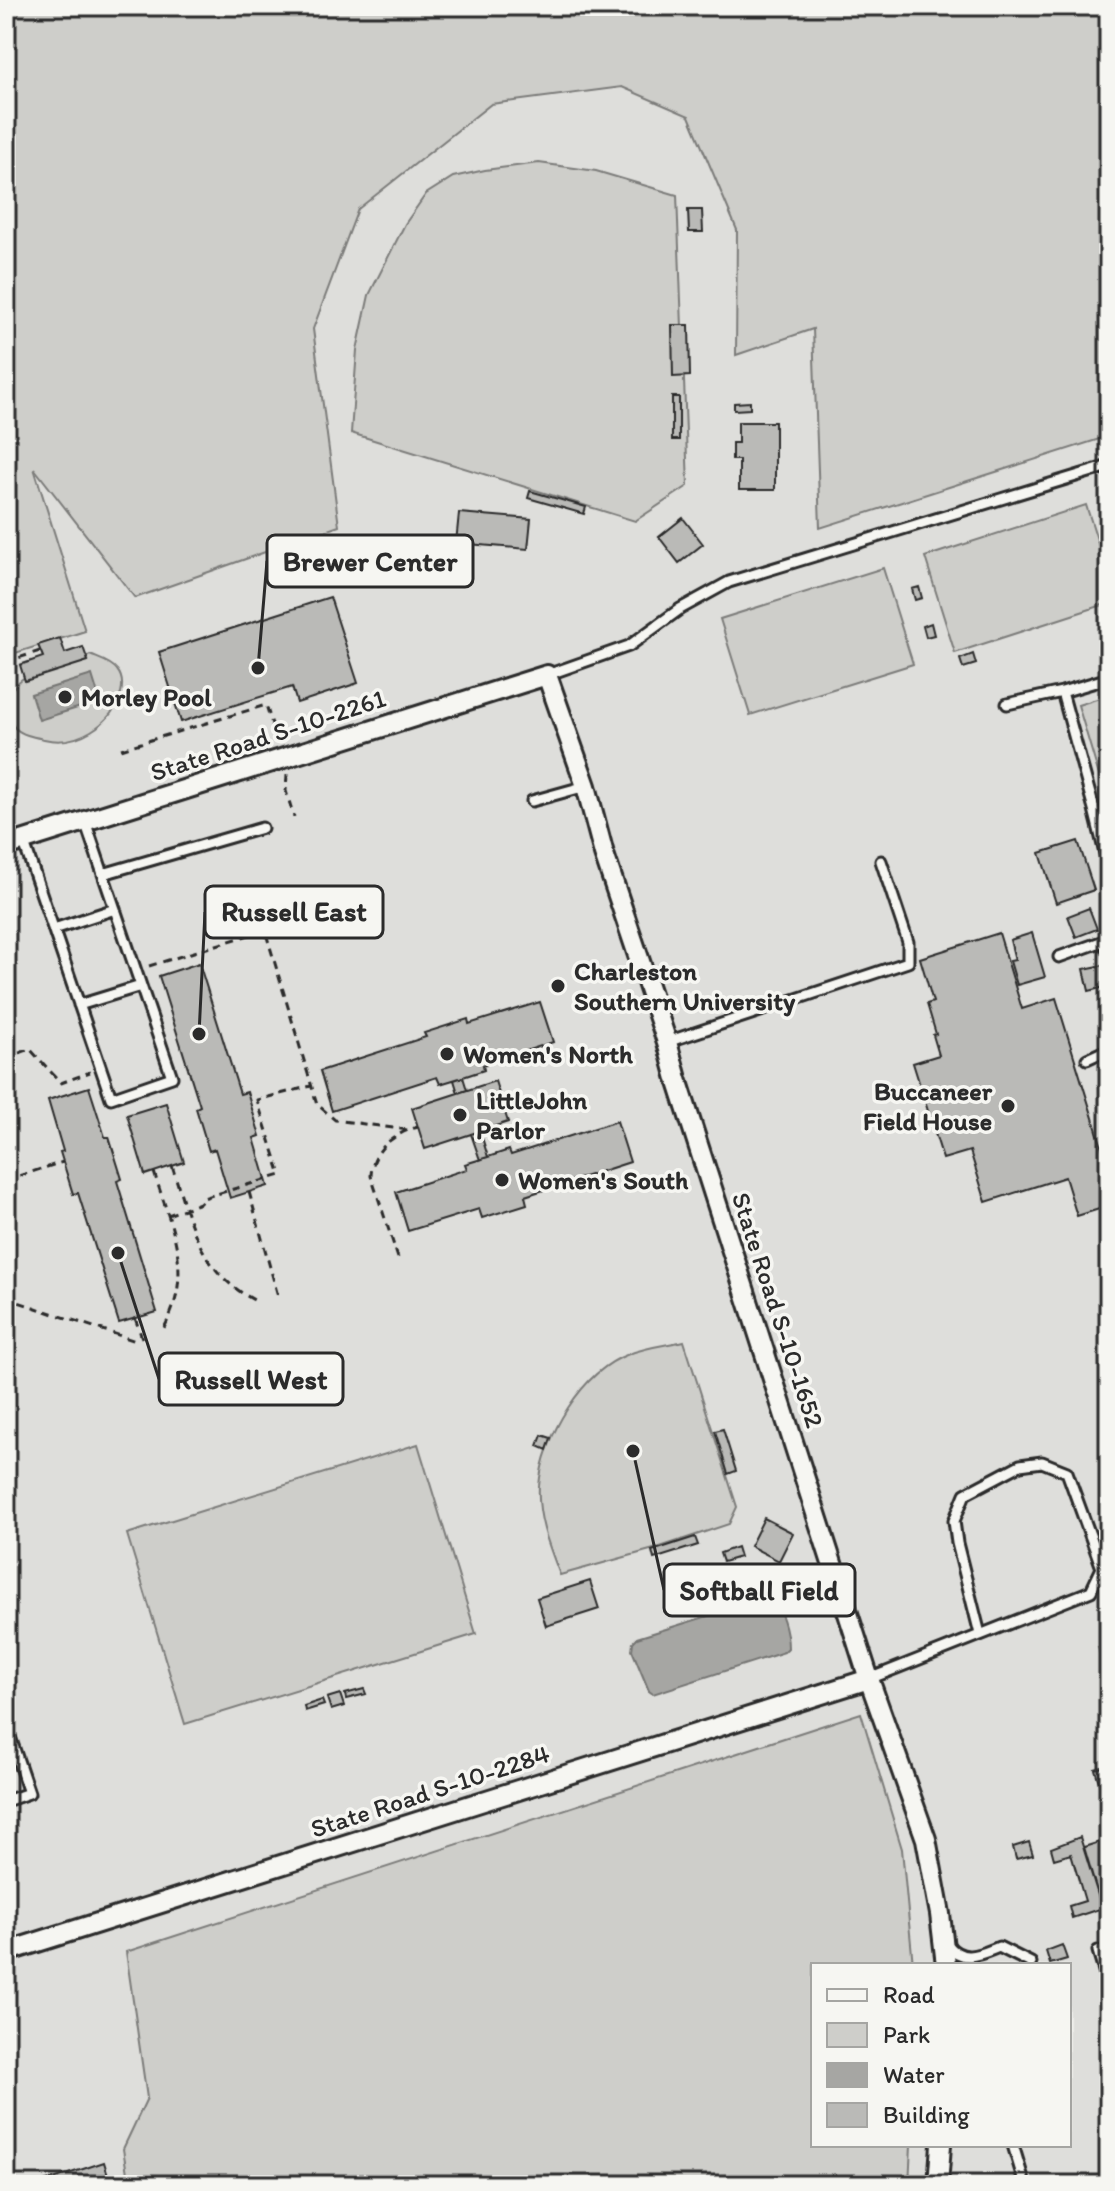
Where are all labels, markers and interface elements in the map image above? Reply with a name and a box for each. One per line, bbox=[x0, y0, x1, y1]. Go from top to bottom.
callout: Brewer Center bbox=[267, 535, 473, 587]
text: Brewer Center bbox=[283, 544, 458, 578]
place label: Morley Pool bbox=[81, 681, 212, 713]
street label: State Road S-10-2261 bbox=[146, 682, 390, 788]
marker: Morley Pool bbox=[56, 688, 74, 706]
callout: Russell East bbox=[205, 886, 383, 938]
text: Russell East bbox=[221, 894, 367, 928]
place label: Charleston Southern University bbox=[574, 955, 796, 1017]
marker: Charleston Southern University bbox=[549, 977, 567, 995]
place label: Women's North bbox=[463, 1038, 633, 1070]
marker: Women's North bbox=[438, 1045, 456, 1063]
place label: Buccaneer Field House bbox=[863, 1075, 993, 1137]
place label: LittleJohn Parlor bbox=[476, 1084, 587, 1146]
marker: Buccaneer Field House bbox=[999, 1097, 1017, 1115]
marker: LittleJohn Parlor bbox=[451, 1106, 469, 1124]
place label: Women's South bbox=[518, 1164, 689, 1196]
marker: Women's South bbox=[493, 1171, 511, 1189]
street label: State Road S-10-1652 bbox=[725, 1188, 831, 1432]
callout: Russell West bbox=[159, 1353, 343, 1405]
text: Russell West bbox=[174, 1362, 328, 1396]
callout: Softball Field bbox=[664, 1564, 855, 1616]
text: Softball Field bbox=[680, 1573, 839, 1607]
street label: State Road S-10-2284 bbox=[306, 1737, 554, 1845]
legend bbox=[811, 1963, 1071, 2147]
text: Road bbox=[883, 1980, 935, 2009]
text: Park bbox=[883, 2020, 930, 2049]
text: Water bbox=[883, 2060, 945, 2089]
text: Building bbox=[883, 2100, 970, 2129]

